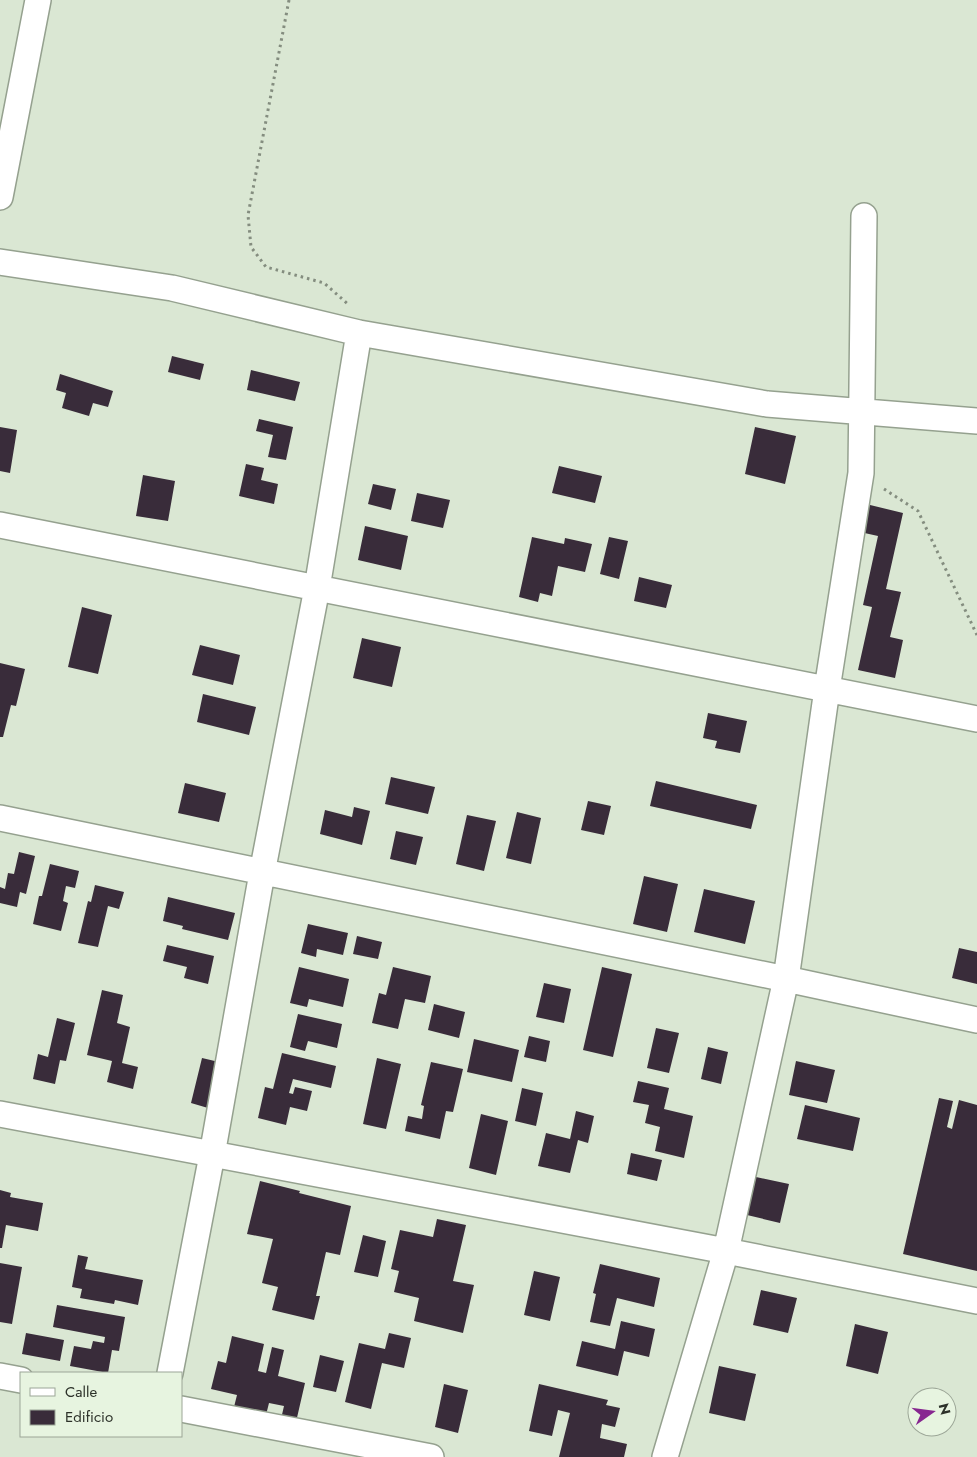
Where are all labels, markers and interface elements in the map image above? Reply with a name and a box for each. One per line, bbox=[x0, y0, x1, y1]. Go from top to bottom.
legend bbox=[20, 1372, 182, 1437]
text: Calle bbox=[65, 1381, 97, 1403]
north arrow bbox=[907, 1387, 957, 1437]
text: N bbox=[934, 1401, 956, 1417]
text: Edificio bbox=[65, 1406, 113, 1428]

